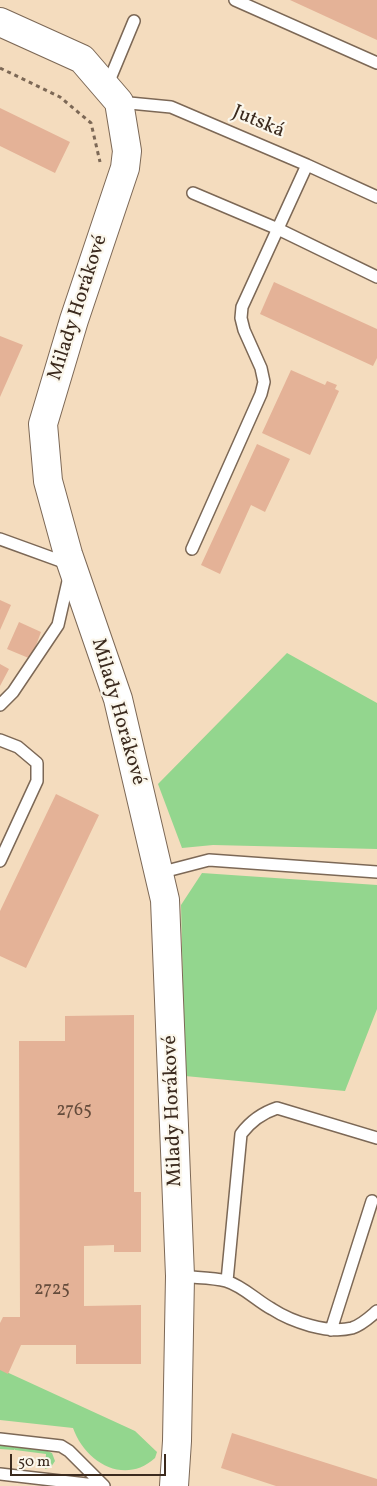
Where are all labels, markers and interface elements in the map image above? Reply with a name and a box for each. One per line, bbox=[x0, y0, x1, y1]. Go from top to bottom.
street label: Jutská bbox=[228, 101, 288, 145]
street label: Milady Horákové bbox=[44, 232, 114, 384]
street label: Milady Horákové bbox=[85, 636, 149, 788]
street label: Milady Horákové bbox=[159, 1035, 189, 1187]
house number: 2765 bbox=[56, 1101, 92, 1123]
house number: 2725 bbox=[34, 1280, 70, 1302]
scale bar bbox=[12, 1444, 169, 1476]
text: 50 m bbox=[18, 1452, 50, 1473]

